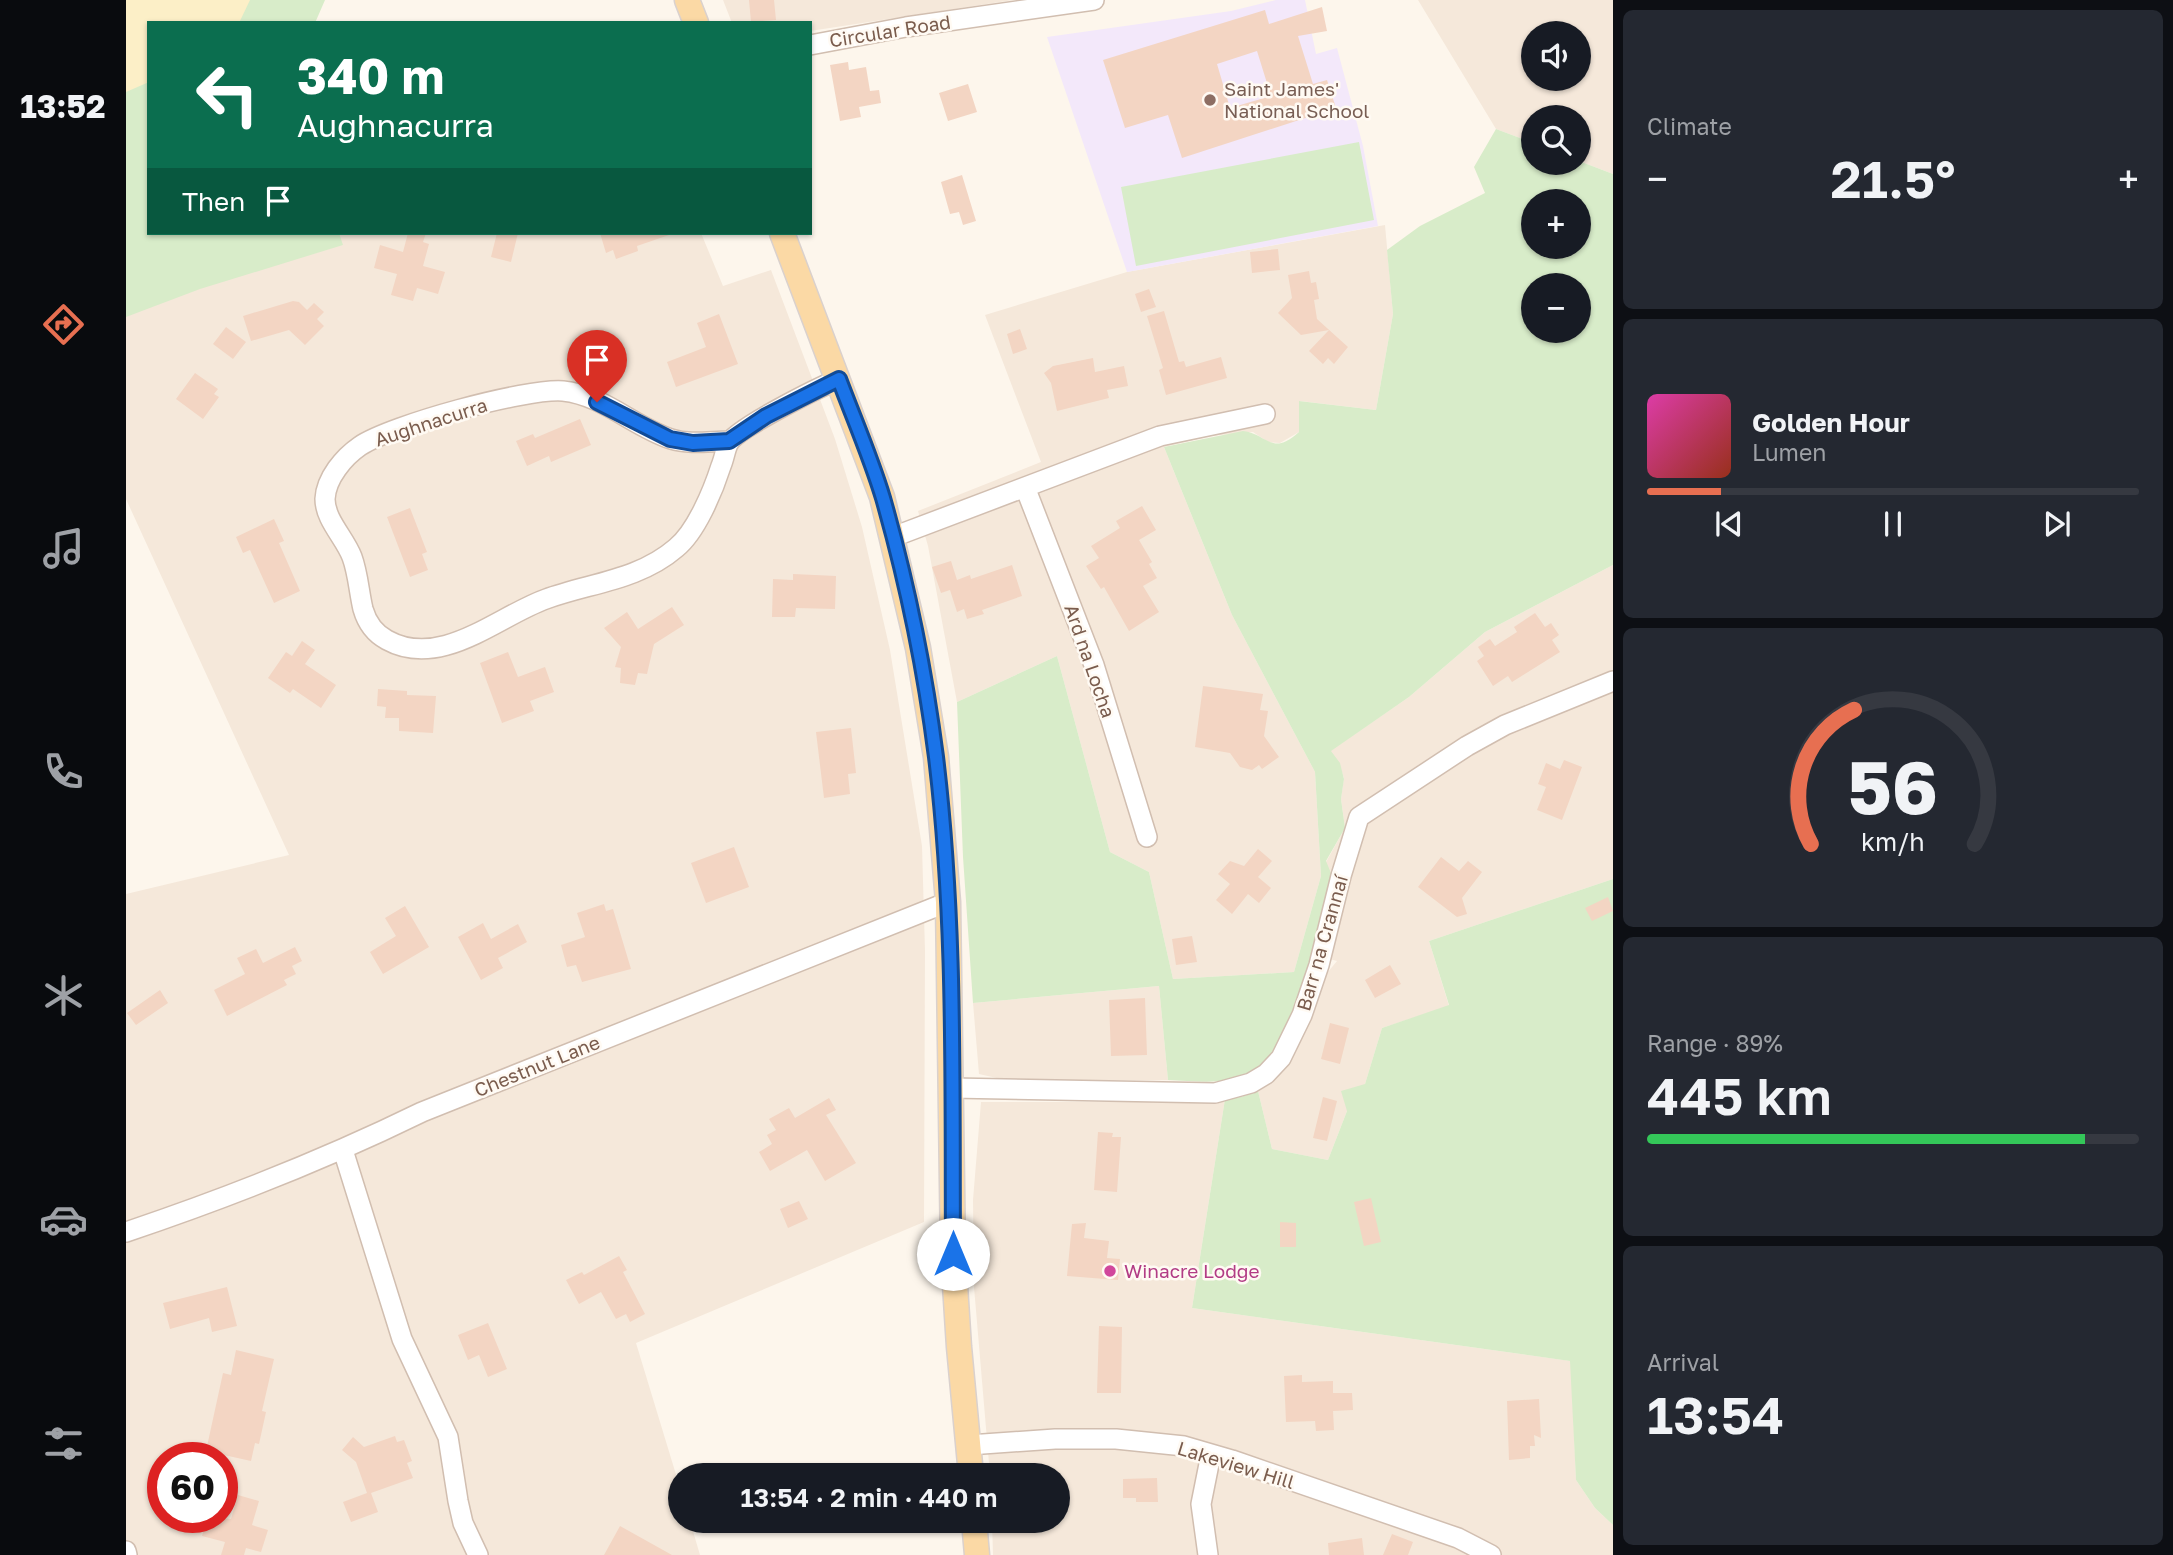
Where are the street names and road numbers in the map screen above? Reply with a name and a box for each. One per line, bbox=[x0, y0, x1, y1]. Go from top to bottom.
street label: Circular Road bbox=[828, 10, 952, 51]
street label: Aughnacurra bbox=[372, 393, 490, 451]
street label: Ard na Locha bbox=[1060, 601, 1121, 721]
street label: Barr na Crannaí bbox=[1291, 870, 1352, 1013]
street label: Chestnut Lane bbox=[471, 1030, 603, 1101]
street label: Lakeview Hill bbox=[1175, 1436, 1297, 1493]

